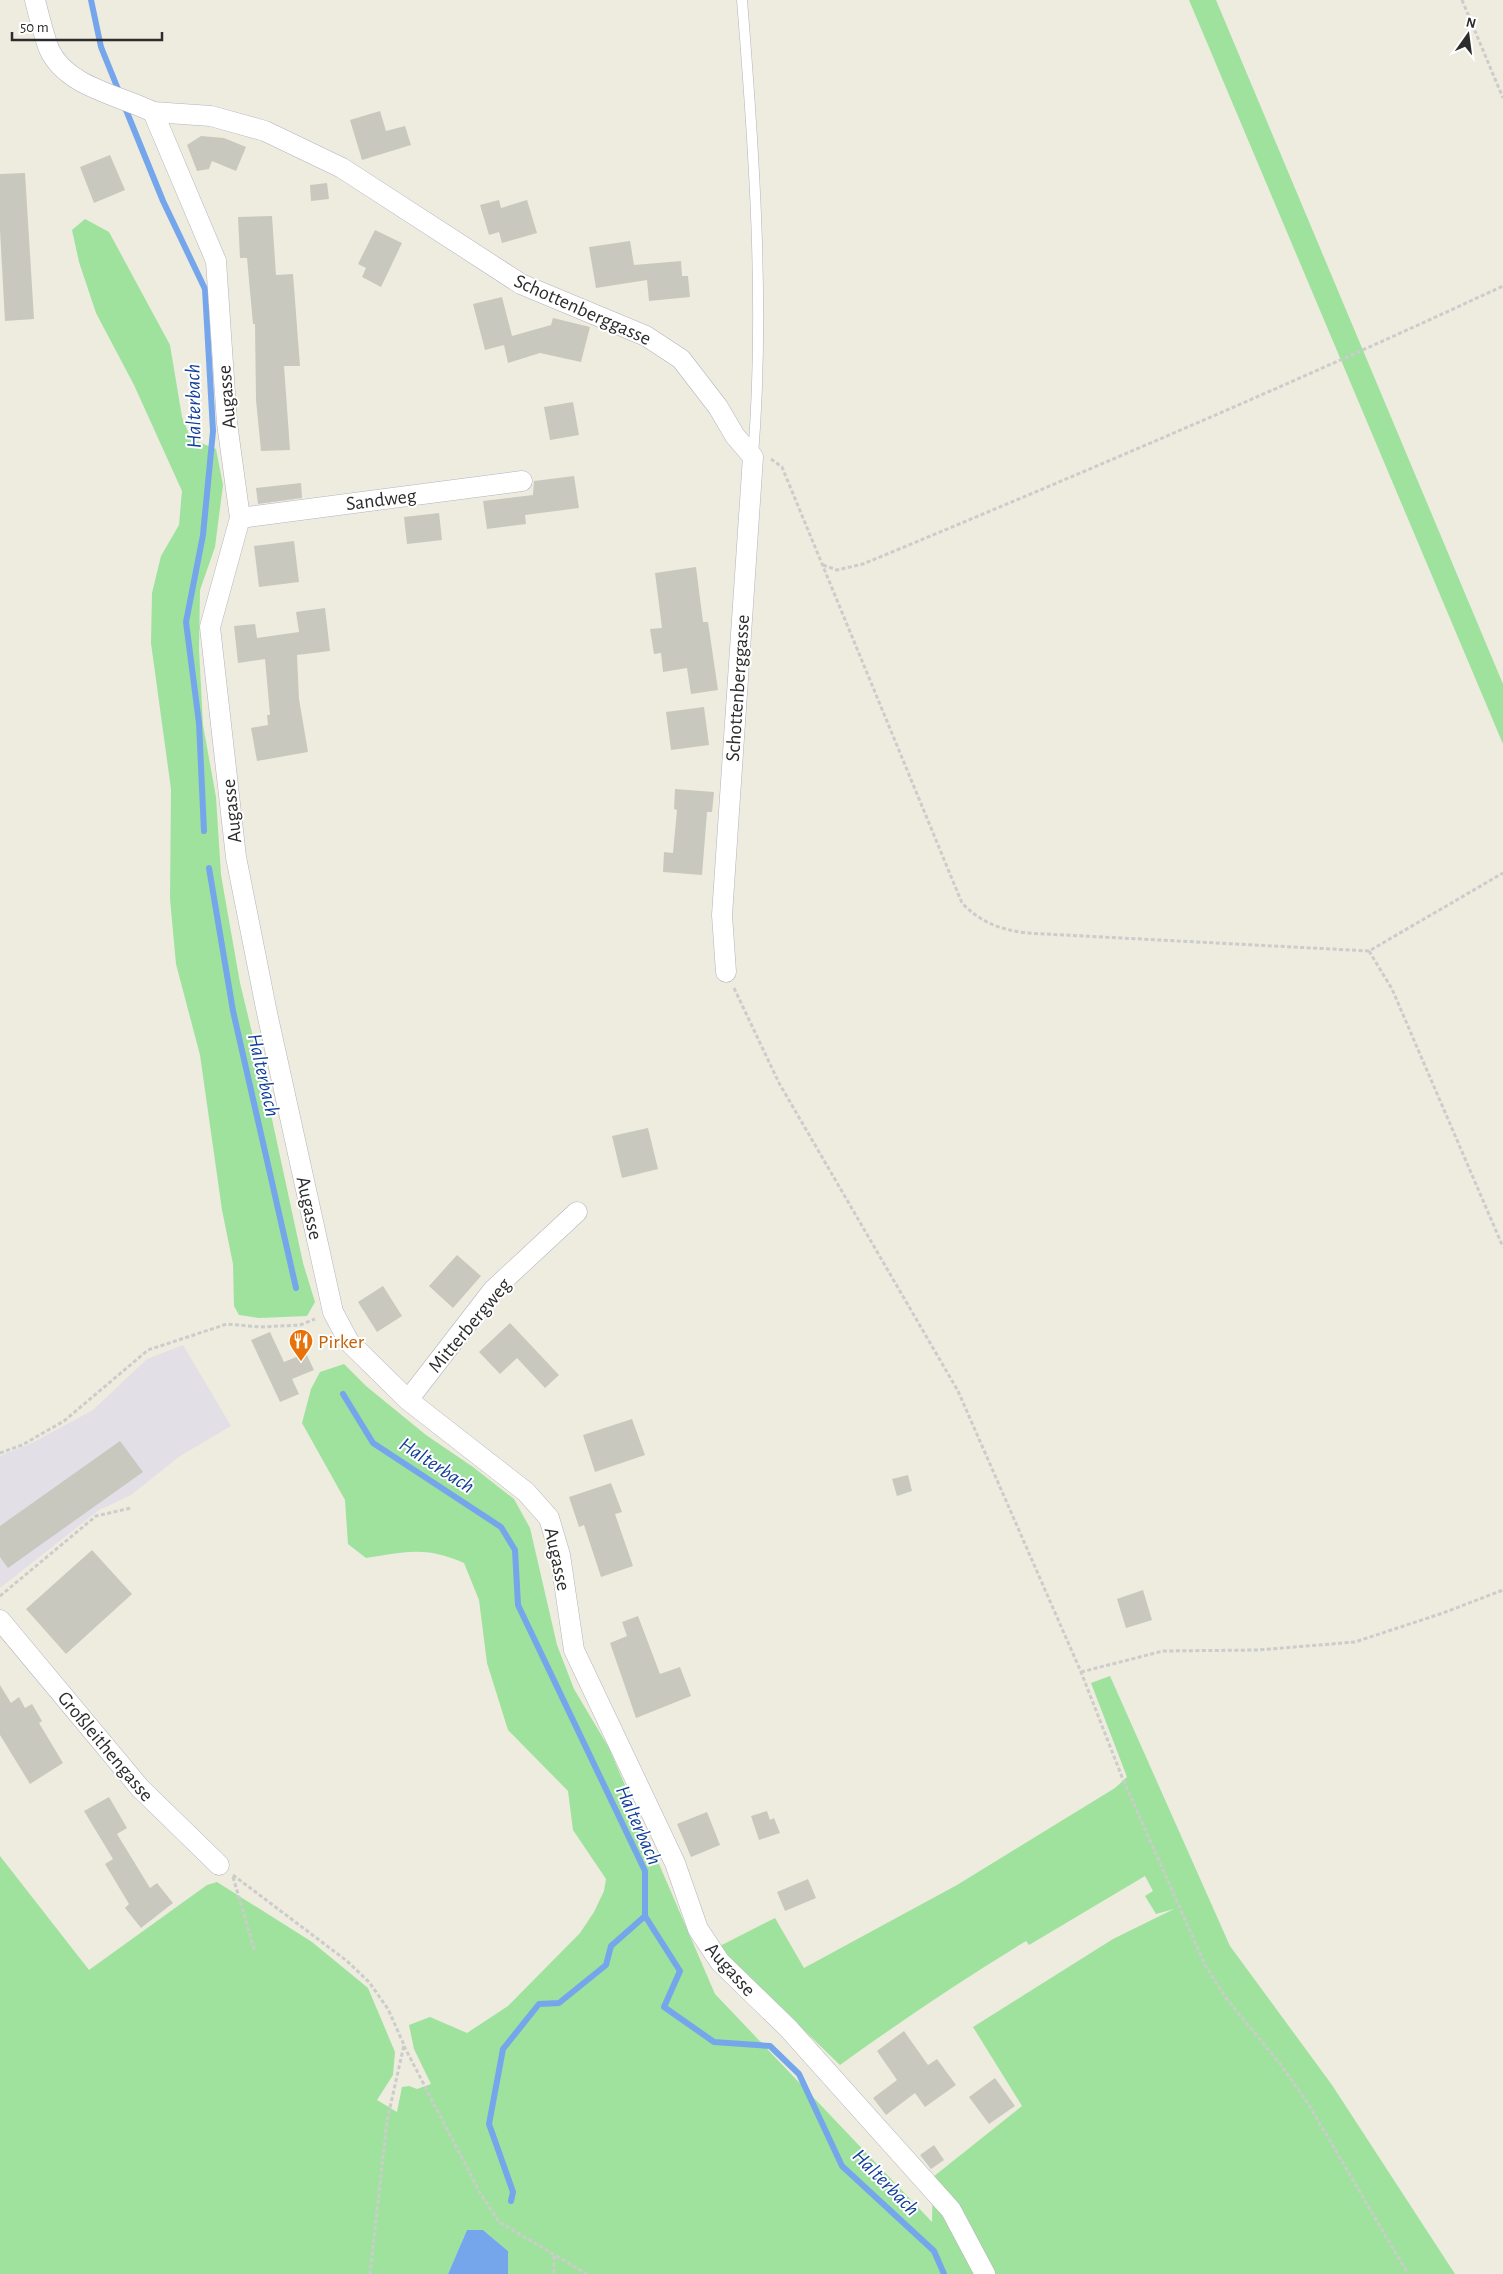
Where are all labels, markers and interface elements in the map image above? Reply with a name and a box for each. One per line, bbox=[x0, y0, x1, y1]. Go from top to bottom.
scale bar bbox=[12, 10, 162, 42]
north arrow bbox=[1443, 10, 1493, 60]
text: N bbox=[1464, 15, 1477, 31]
text: 50 m bbox=[20, 20, 49, 35]
street label: Schottenberggasse bbox=[511, 271, 654, 349]
water label: Halterbach bbox=[182, 364, 205, 448]
street label: Augasse bbox=[214, 364, 240, 430]
street label: Sandweg bbox=[345, 486, 418, 514]
street label: Schottenberggasse bbox=[723, 614, 753, 762]
street label: Augasse bbox=[219, 778, 245, 844]
water label: Halterbach bbox=[244, 1032, 283, 1119]
street label: Augasse bbox=[293, 1175, 325, 1242]
street label: Mitterbergweg bbox=[425, 1274, 515, 1377]
restaurant icon: Pirker bbox=[288, 1328, 314, 1362]
place label: Pirker bbox=[318, 1332, 365, 1352]
water label: Halterbach bbox=[396, 1434, 478, 1497]
street label: Augasse bbox=[541, 1526, 573, 1593]
street label: Großleithengasse bbox=[54, 1688, 157, 1805]
water label: Halterbach bbox=[612, 1782, 665, 1868]
street label: Augasse bbox=[701, 1939, 759, 2000]
water label: Halterbach bbox=[848, 2145, 923, 2220]

